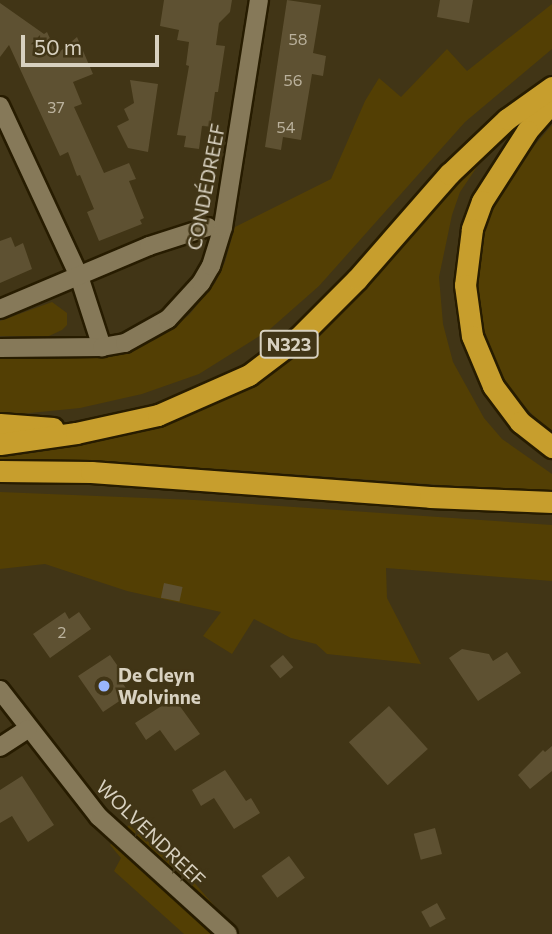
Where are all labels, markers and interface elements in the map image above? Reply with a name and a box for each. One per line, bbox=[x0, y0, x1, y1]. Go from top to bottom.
scale bar bbox=[24, 21, 163, 65]
house number: 58 bbox=[289, 29, 307, 49]
text: 50 m bbox=[34, 34, 82, 59]
house number: 56 bbox=[284, 70, 302, 90]
house number: 37 bbox=[47, 97, 65, 117]
house number: 54 bbox=[277, 117, 295, 137]
street label: CONDÉDREEF bbox=[183, 122, 229, 252]
road number: N323 bbox=[259, 330, 319, 358]
house number: 2 bbox=[58, 622, 66, 642]
place label: De Cleyn Wolvinne bbox=[118, 664, 201, 708]
marker: De Cleyn Wolvinne bbox=[96, 678, 112, 694]
street label: WOLVENDREEF bbox=[92, 775, 210, 891]

